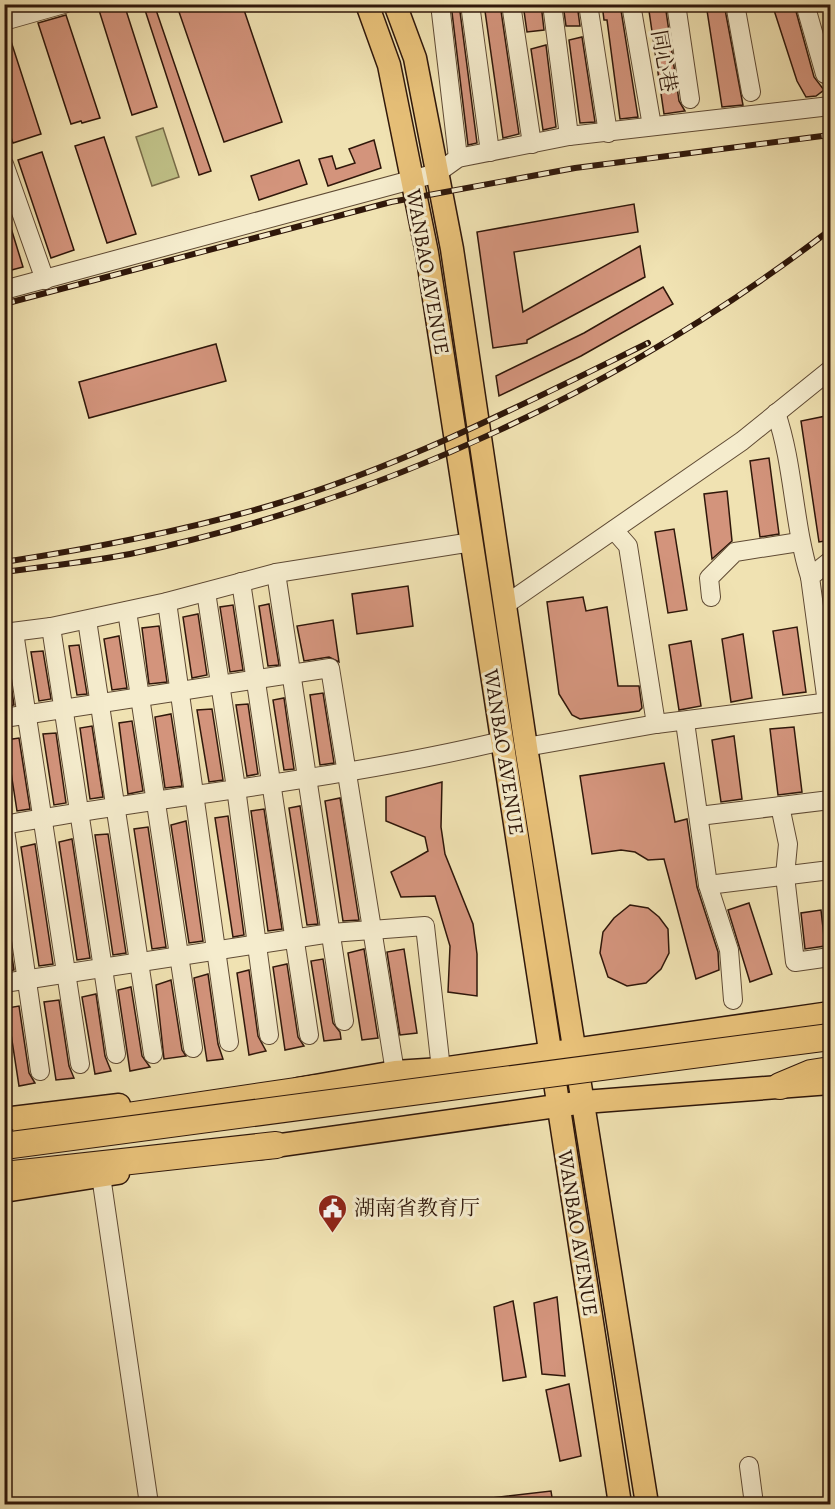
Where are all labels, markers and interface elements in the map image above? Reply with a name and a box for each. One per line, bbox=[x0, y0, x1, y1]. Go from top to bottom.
street label: 同心巷 bbox=[645, 28, 683, 94]
street label: WANBAO AVENUE bbox=[399, 186, 456, 357]
street label: WANBAO AVENUE bbox=[477, 666, 531, 837]
street label: WANBAO AVENUE bbox=[551, 1147, 605, 1318]
public building icon: 湖南省教育厅 bbox=[317, 1192, 349, 1234]
place label: 湖南省教育厅 bbox=[354, 1194, 480, 1222]

